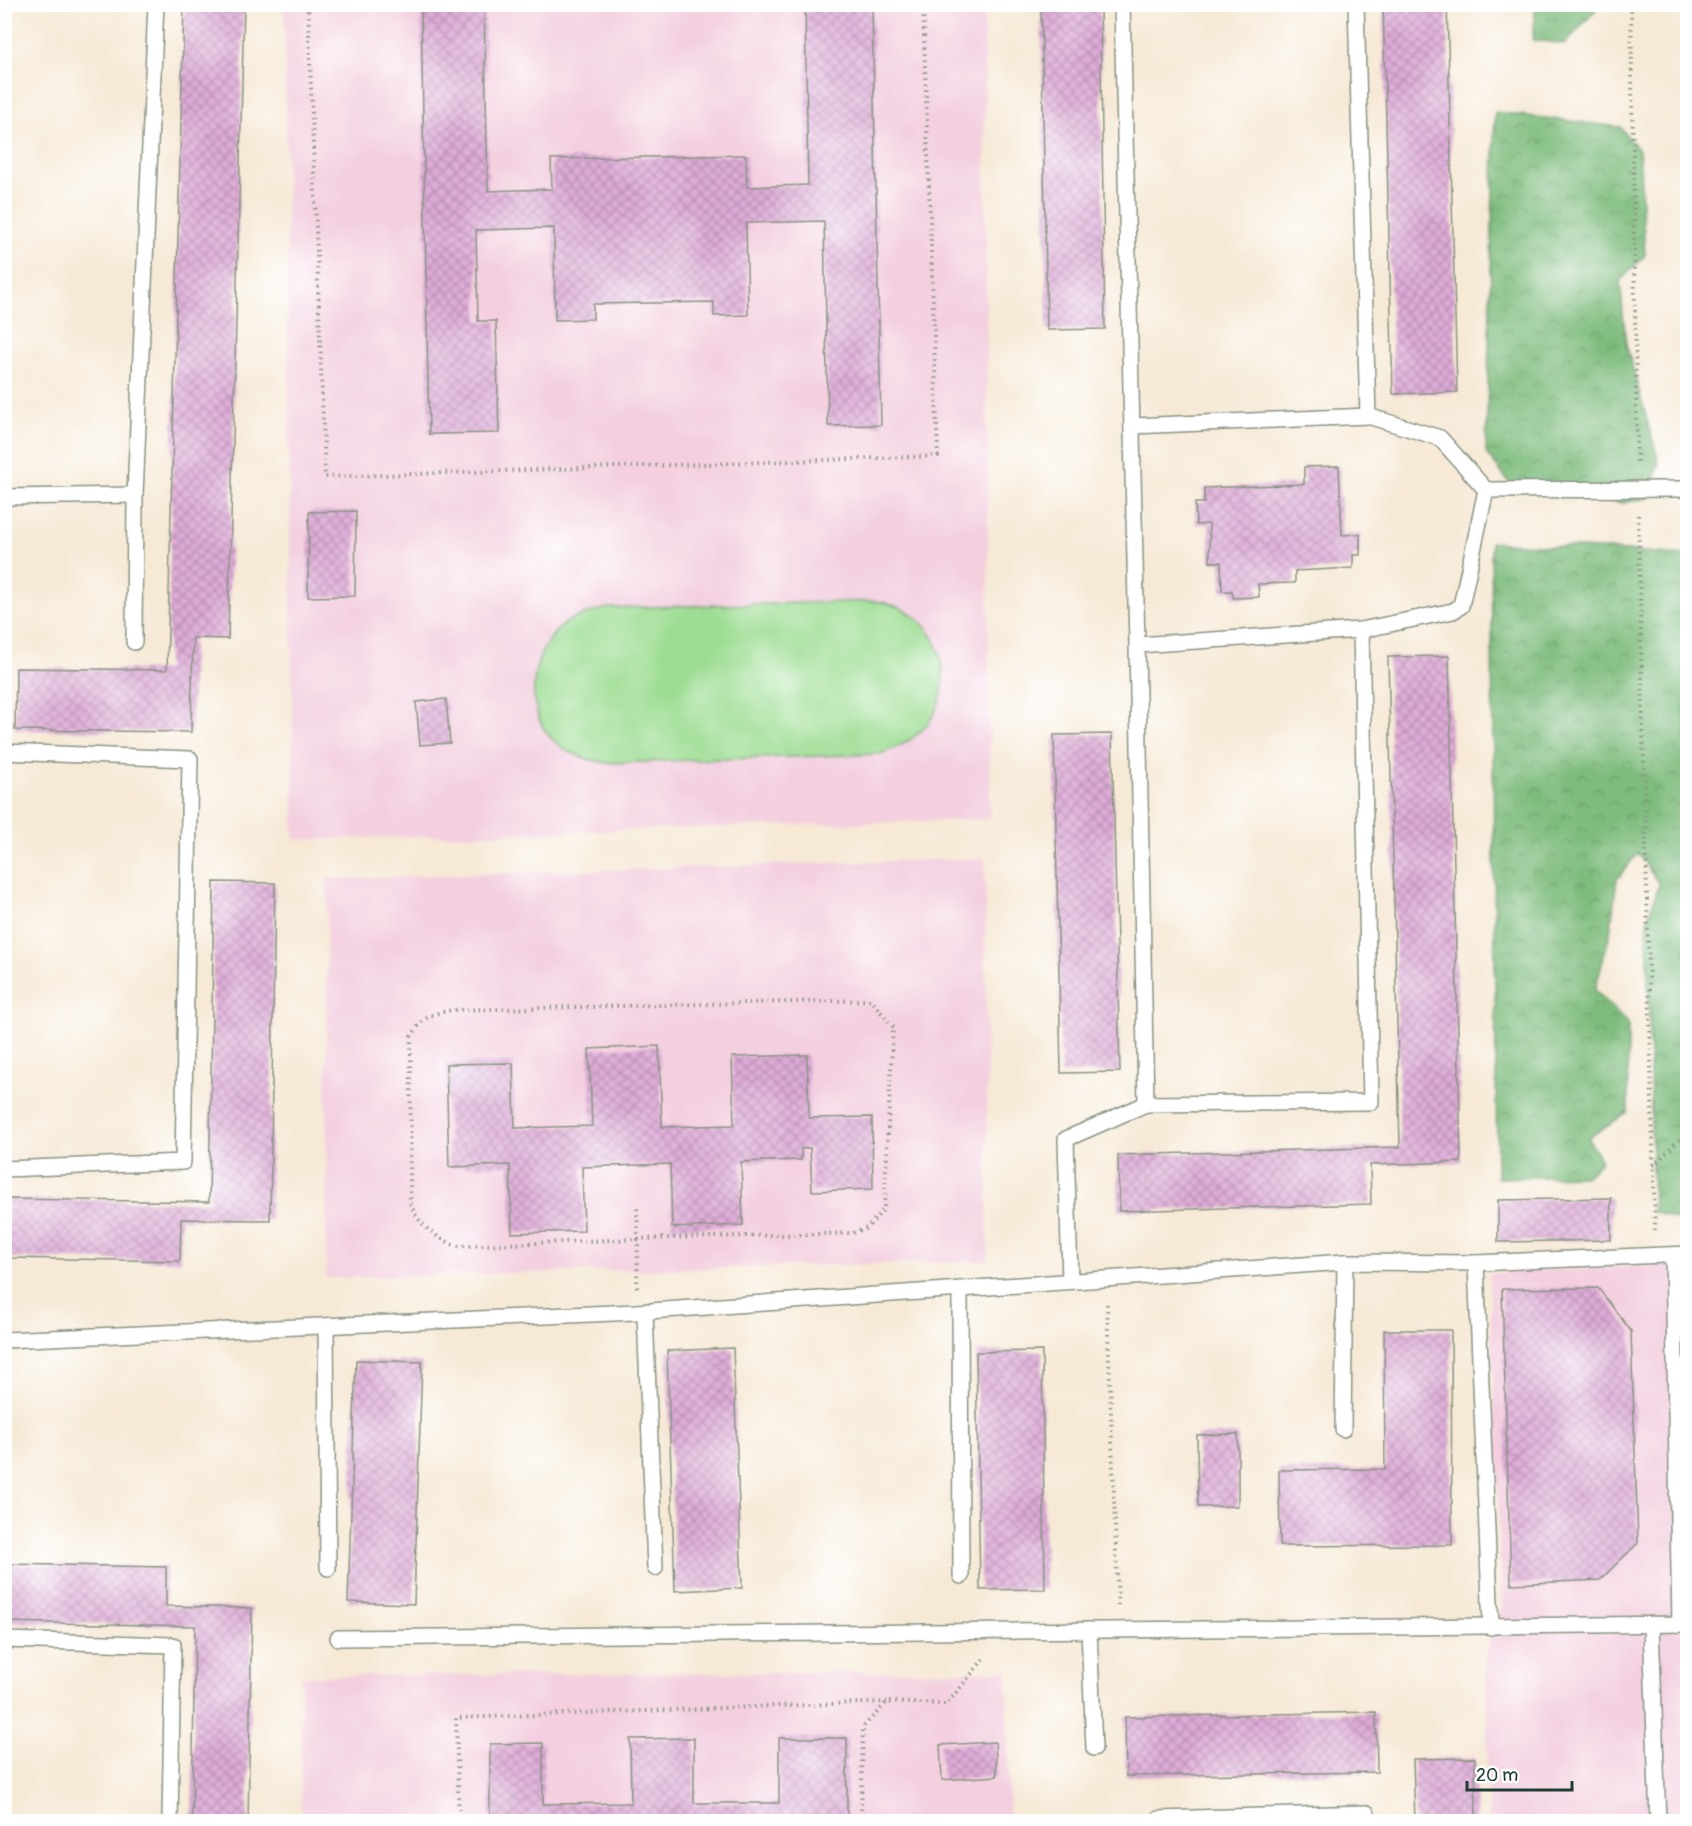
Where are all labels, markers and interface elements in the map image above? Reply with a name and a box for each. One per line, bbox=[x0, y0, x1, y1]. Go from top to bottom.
scale bar bbox=[1467, 1754, 1572, 1792]
text: 20 m bbox=[1476, 1764, 1518, 1787]

